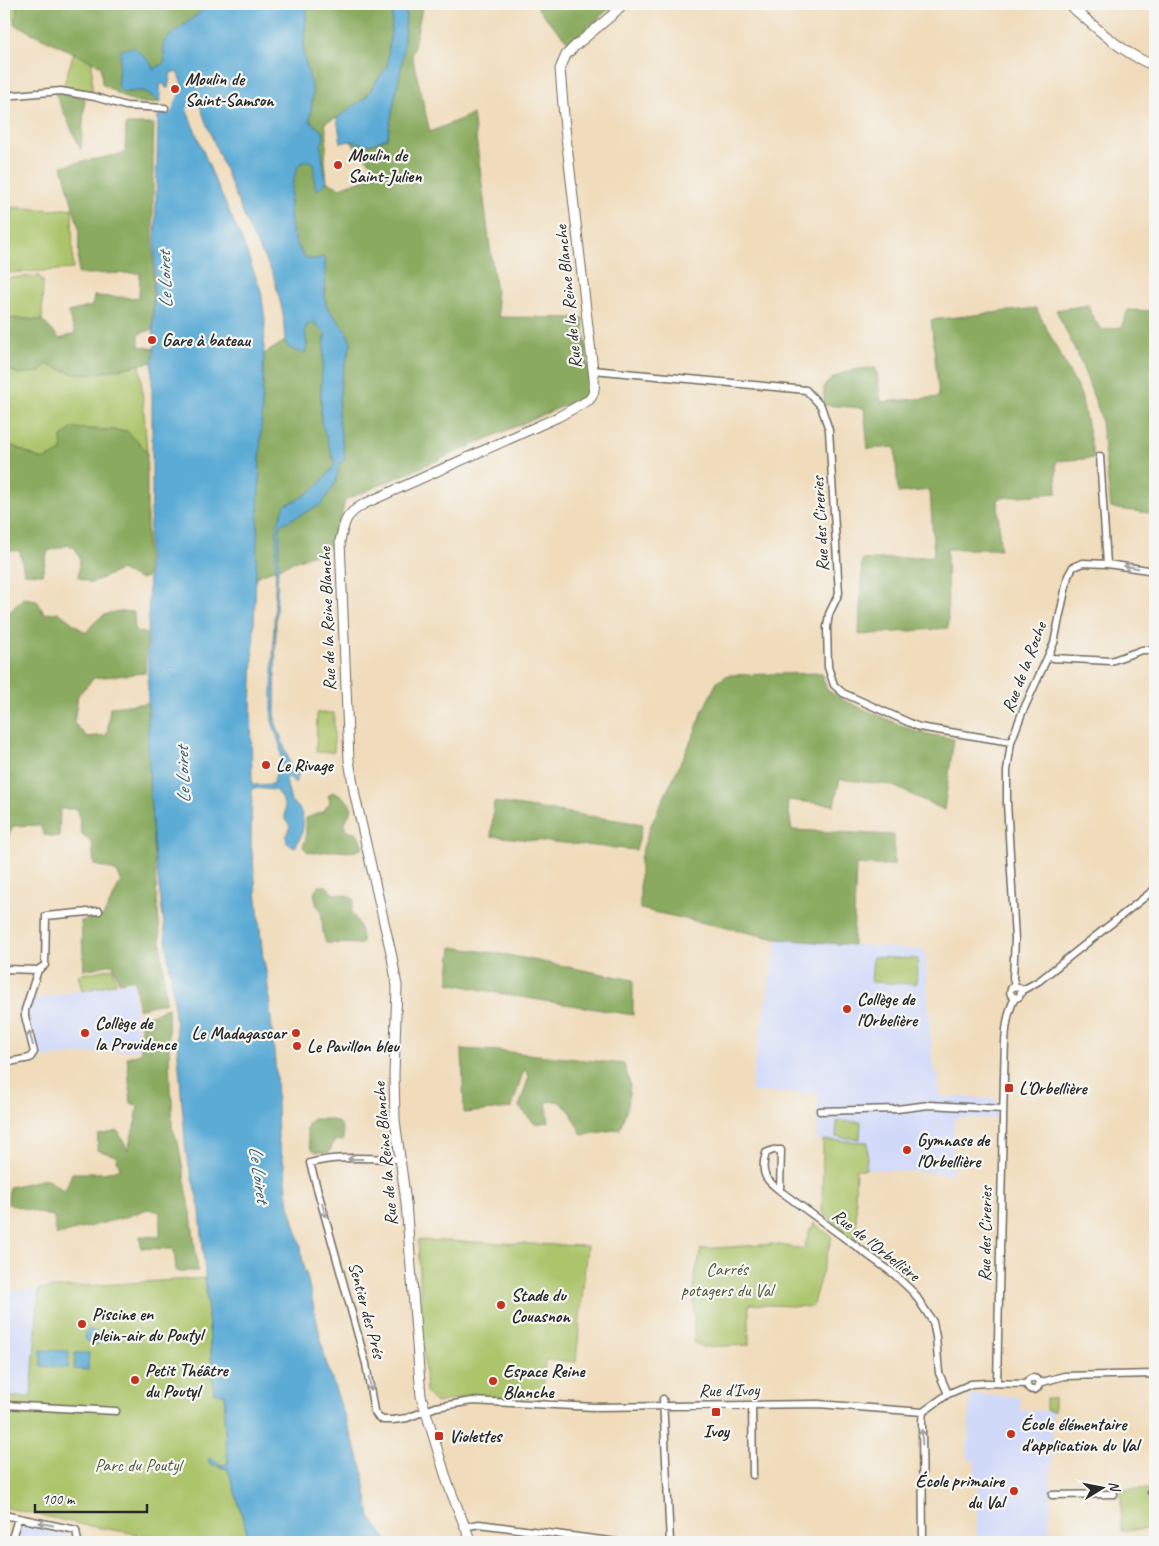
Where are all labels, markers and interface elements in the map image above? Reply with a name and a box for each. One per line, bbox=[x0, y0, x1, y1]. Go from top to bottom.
place label: Moulin de Saint-Samson bbox=[185, 68, 275, 111]
marker: Moulin de Saint-Samson bbox=[169, 83, 181, 95]
place label: Moulin de Saint-Julien bbox=[348, 144, 422, 187]
marker: Moulin de Saint-Julien bbox=[332, 159, 344, 171]
street label: Rue de la Reine Blanche bbox=[549, 223, 586, 370]
water label: Le Loiret bbox=[152, 248, 178, 309]
place label: Gare à bateau bbox=[162, 329, 251, 351]
marker: Gare à bateau bbox=[146, 334, 158, 346]
street label: Rue des Cireries bbox=[806, 474, 833, 572]
street label: Rue de la Reine Blanche bbox=[313, 545, 341, 691]
one-way arrow bbox=[1123, 562, 1139, 572]
street label: Rue de la Roche bbox=[997, 618, 1052, 715]
water label: Le Loiret bbox=[170, 743, 196, 804]
place label: Le Rivage bbox=[276, 754, 335, 776]
marker: Le Rivage bbox=[260, 759, 272, 771]
place label: Collège de l'Orbelière bbox=[857, 988, 919, 1031]
marker: Collège de l'Orbelière bbox=[841, 1003, 853, 1015]
place label: Collège de la Providence bbox=[95, 1012, 178, 1055]
place label: Le Madagascar bbox=[191, 1022, 289, 1044]
marker: Collège de la Providence bbox=[79, 1027, 91, 1039]
marker: Le Madagascar bbox=[290, 1027, 302, 1039]
one-way arrow bbox=[25, 1030, 35, 1046]
place label: Le Pavillon bleu bbox=[307, 1035, 400, 1057]
marker: Le Pavillon bleu bbox=[291, 1040, 303, 1052]
place label: L'Orbellière bbox=[1019, 1077, 1089, 1099]
street label: Rue de la Reine Blanche bbox=[368, 1080, 402, 1227]
marker: L'Orbellière bbox=[1003, 1082, 1015, 1094]
place label: Gymnase de l'Orbellière bbox=[917, 1129, 991, 1172]
water label: Le Loiret bbox=[243, 1144, 275, 1207]
marker: Gymnase de l'Orbellière bbox=[901, 1144, 913, 1156]
one-way arrow bbox=[347, 1154, 364, 1164]
street label: Rue des Cireries bbox=[973, 1184, 997, 1282]
one-way arrow bbox=[319, 1201, 329, 1217]
street label: Rue de l'Orbellière bbox=[828, 1204, 925, 1287]
park label: Carrés potagers du Val bbox=[681, 1258, 776, 1301]
street label: Sentier des Prés bbox=[344, 1260, 391, 1362]
place label: Stade du Couasnon bbox=[511, 1284, 571, 1327]
marker: Stade du Couasnon bbox=[495, 1299, 507, 1311]
place label: Piscine en plein-air du Poutyl bbox=[92, 1303, 206, 1346]
marker: Piscine en plein-air du Poutyl bbox=[76, 1318, 88, 1330]
place label: Petit Théâtre du Poutyl bbox=[145, 1359, 230, 1402]
place label: Espace Reine Blanche bbox=[503, 1360, 586, 1403]
marker: Petit Théâtre du Poutyl bbox=[129, 1374, 141, 1386]
one-way arrow bbox=[365, 1375, 375, 1391]
marker: Espace Reine Blanche bbox=[487, 1375, 499, 1387]
street label: Rue d'Ivoy bbox=[699, 1378, 761, 1402]
marker: Ivoy bbox=[710, 1406, 722, 1418]
place label: École élémentaire d'application du Val bbox=[1021, 1413, 1143, 1456]
place label: Ivoy bbox=[703, 1420, 731, 1442]
place label: Violettes bbox=[449, 1425, 503, 1447]
marker: École élémentaire d'application du Val bbox=[1005, 1428, 1017, 1440]
one-way arrow bbox=[918, 1429, 927, 1445]
marker: Violettes bbox=[433, 1430, 445, 1442]
park label: Parc du Poutyl bbox=[95, 1454, 184, 1476]
north arrow bbox=[1076, 1464, 1126, 1514]
place label: École primaire du Val bbox=[916, 1470, 1008, 1513]
text: N bbox=[1105, 1480, 1124, 1494]
scale bar bbox=[35, 1481, 148, 1513]
marker: École primaire du Val bbox=[1008, 1485, 1020, 1497]
text: 100 m bbox=[42, 1490, 76, 1509]
one-way arrow bbox=[38, 1518, 54, 1528]

